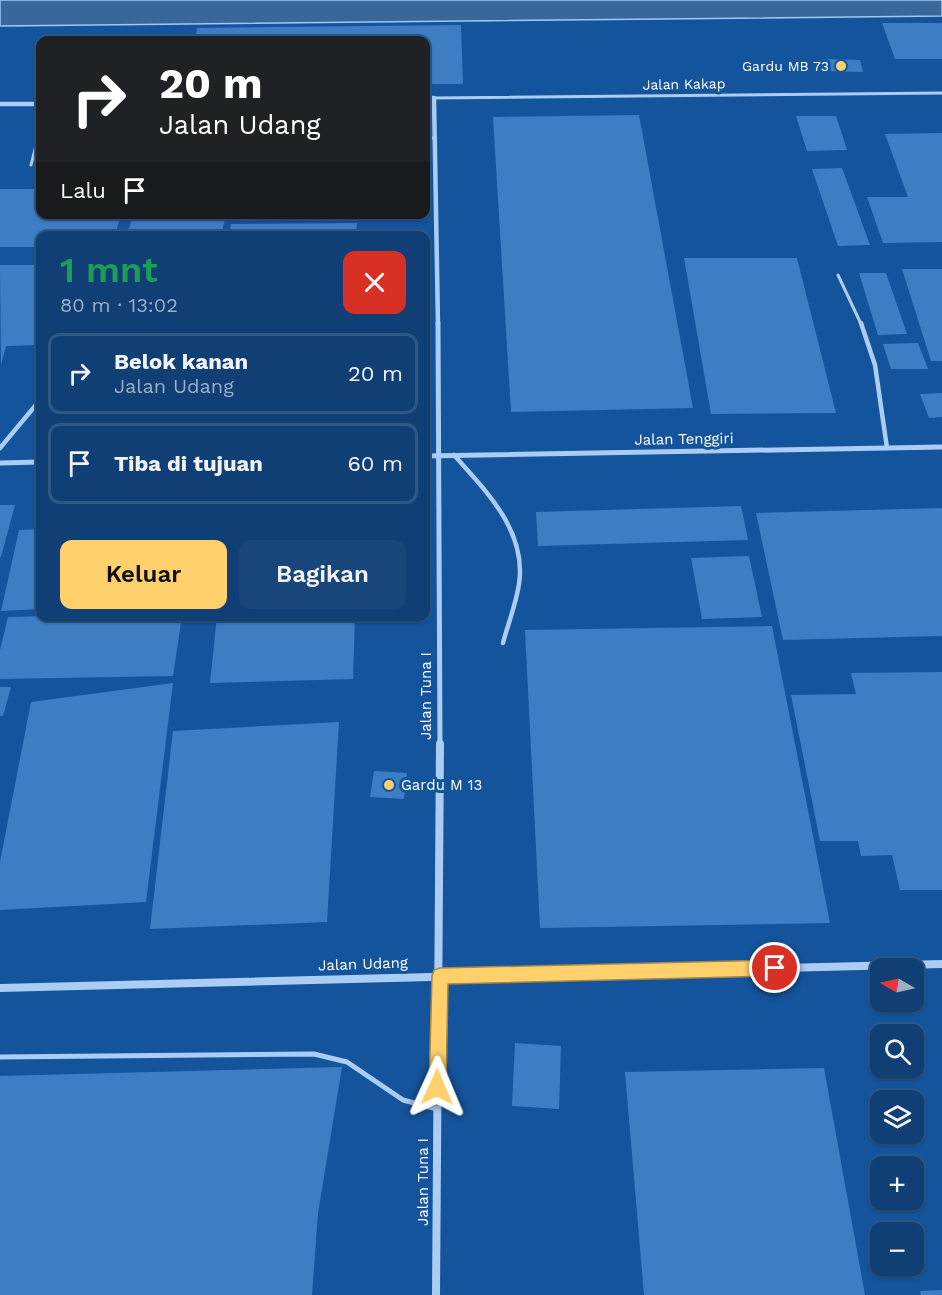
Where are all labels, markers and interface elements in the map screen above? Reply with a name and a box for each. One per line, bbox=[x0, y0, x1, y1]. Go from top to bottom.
place label: Gardu MB 73 bbox=[742, 58, 829, 74]
text: 20 m bbox=[159, 59, 263, 108]
marker: Gardu MB 73 bbox=[834, 59, 848, 73]
icon: right bbox=[60, 60, 138, 138]
street label: Jalan Kakap bbox=[643, 75, 725, 93]
text: Jalan Udang bbox=[159, 109, 321, 141]
icon: arrive bbox=[118, 174, 151, 207]
text: Lalu bbox=[60, 178, 106, 203]
text: 1 mnt bbox=[60, 249, 158, 291]
button: close bbox=[343, 251, 406, 314]
text: 80 m · 13:02 bbox=[60, 293, 178, 317]
text: Belok kanan bbox=[114, 349, 248, 374]
icon: right bbox=[63, 357, 96, 390]
text: 20 m bbox=[348, 361, 403, 386]
text: Jalan Udang bbox=[114, 374, 234, 398]
street label: Jalan Tenggiri bbox=[634, 429, 734, 449]
icon: arrive bbox=[63, 447, 96, 480]
text: Tiba di tujuan bbox=[114, 451, 263, 476]
text: 60 m bbox=[347, 451, 403, 476]
button: Keluar bbox=[60, 540, 227, 609]
button: Bagikan bbox=[239, 540, 406, 609]
street label: Jalan Tuna I bbox=[417, 652, 435, 740]
place label: Gardu M 13 bbox=[401, 776, 482, 794]
marker: Gardu M 13 bbox=[382, 778, 396, 792]
pin bbox=[749, 942, 800, 993]
icon: arrive bbox=[758, 951, 791, 984]
street label: Jalan Udang bbox=[318, 953, 408, 975]
north arrow bbox=[870, 958, 924, 1012]
map controls bbox=[870, 958, 924, 1276]
button: search bbox=[870, 1024, 924, 1078]
position arrow bbox=[405, 1055, 469, 1119]
button: layers bbox=[870, 1090, 924, 1144]
street label: Jalan Tuna I bbox=[414, 1138, 432, 1226]
button: + bbox=[870, 1156, 924, 1210]
button: − bbox=[870, 1222, 924, 1276]

